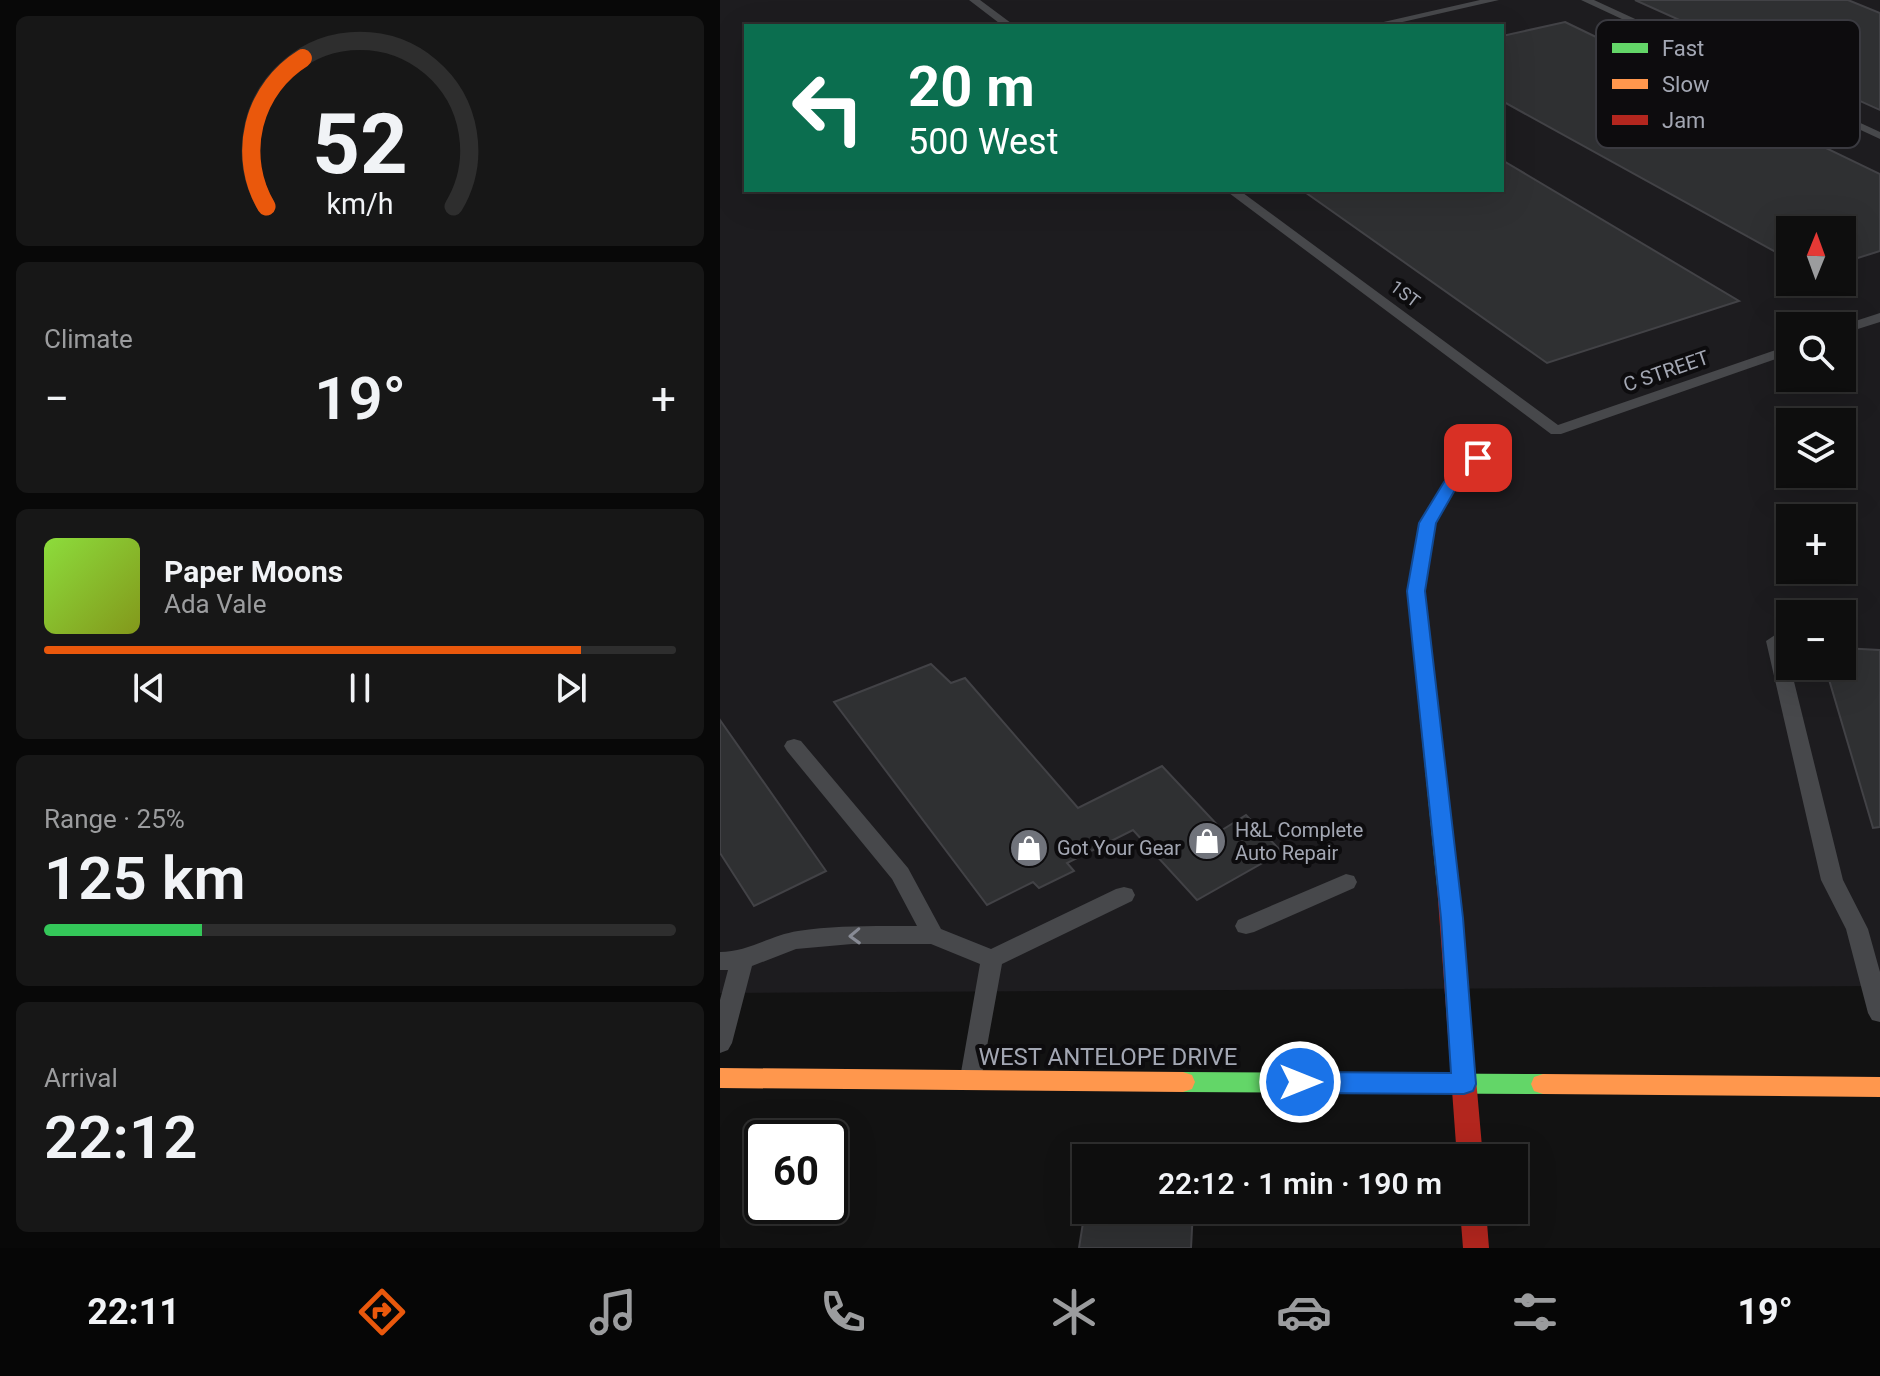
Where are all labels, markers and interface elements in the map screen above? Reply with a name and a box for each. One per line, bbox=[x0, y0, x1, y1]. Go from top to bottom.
legend bbox=[1596, 20, 1860, 148]
text: Fast bbox=[1662, 36, 1704, 61]
text: 20 m bbox=[908, 54, 1035, 120]
icon: left bbox=[776, 56, 880, 160]
text: Slow bbox=[1662, 72, 1710, 97]
text: 52 bbox=[312, 96, 408, 193]
text: Jam bbox=[1662, 108, 1705, 133]
text: 500 West bbox=[908, 121, 1058, 163]
text: km/h bbox=[326, 187, 394, 221]
north arrow bbox=[1776, 216, 1856, 296]
map controls bbox=[1776, 216, 1856, 680]
street label: 1ST bbox=[1386, 276, 1424, 312]
button: search bbox=[1776, 312, 1856, 392]
text: Climate bbox=[44, 324, 133, 354]
street label: C STREET bbox=[1620, 345, 1712, 397]
text: 19° bbox=[314, 363, 406, 434]
text: − bbox=[44, 373, 69, 425]
text: + bbox=[651, 373, 676, 425]
button: layers bbox=[1776, 408, 1856, 488]
pin bbox=[1444, 424, 1512, 492]
icon: arrive bbox=[1456, 436, 1500, 480]
button: + bbox=[1776, 504, 1856, 584]
text: Paper Moons bbox=[164, 554, 343, 589]
text: Ada Vale bbox=[164, 589, 266, 619]
button: − bbox=[1776, 600, 1856, 680]
icon: previous bbox=[127, 666, 171, 710]
icon: pause bbox=[338, 666, 382, 710]
icon: next bbox=[549, 666, 593, 710]
text: Range · 25% bbox=[44, 804, 185, 834]
place label: H&L Complete Auto Repair bbox=[1235, 818, 1363, 865]
shop icon: H&L Complete Auto Repair bbox=[1186, 820, 1228, 862]
shop icon: Got Your Gear bbox=[1008, 827, 1050, 869]
place label: Got Your Gear bbox=[1057, 836, 1181, 860]
text: 125 km bbox=[44, 843, 246, 914]
one-way arrow bbox=[848, 927, 861, 944]
position arrow bbox=[1258, 1040, 1342, 1124]
street label: WEST ANTELOPE DRIVE bbox=[979, 1043, 1237, 1071]
text: Arrival bbox=[44, 1063, 118, 1093]
text: 22:12 bbox=[44, 1102, 197, 1173]
speed limit sign: 60 bbox=[744, 1120, 848, 1224]
text: 22:12 · 1 min · 190 m bbox=[1158, 1166, 1442, 1201]
icon: directions bbox=[354, 1284, 410, 1340]
icon: music bbox=[585, 1284, 641, 1340]
icon: phone bbox=[815, 1284, 871, 1340]
icon: climate bbox=[1046, 1284, 1102, 1340]
icon: car bbox=[1276, 1284, 1332, 1340]
icon: filters bbox=[1507, 1284, 1563, 1340]
text: 22:11 bbox=[87, 1291, 180, 1333]
text: 19° bbox=[1737, 1291, 1793, 1333]

